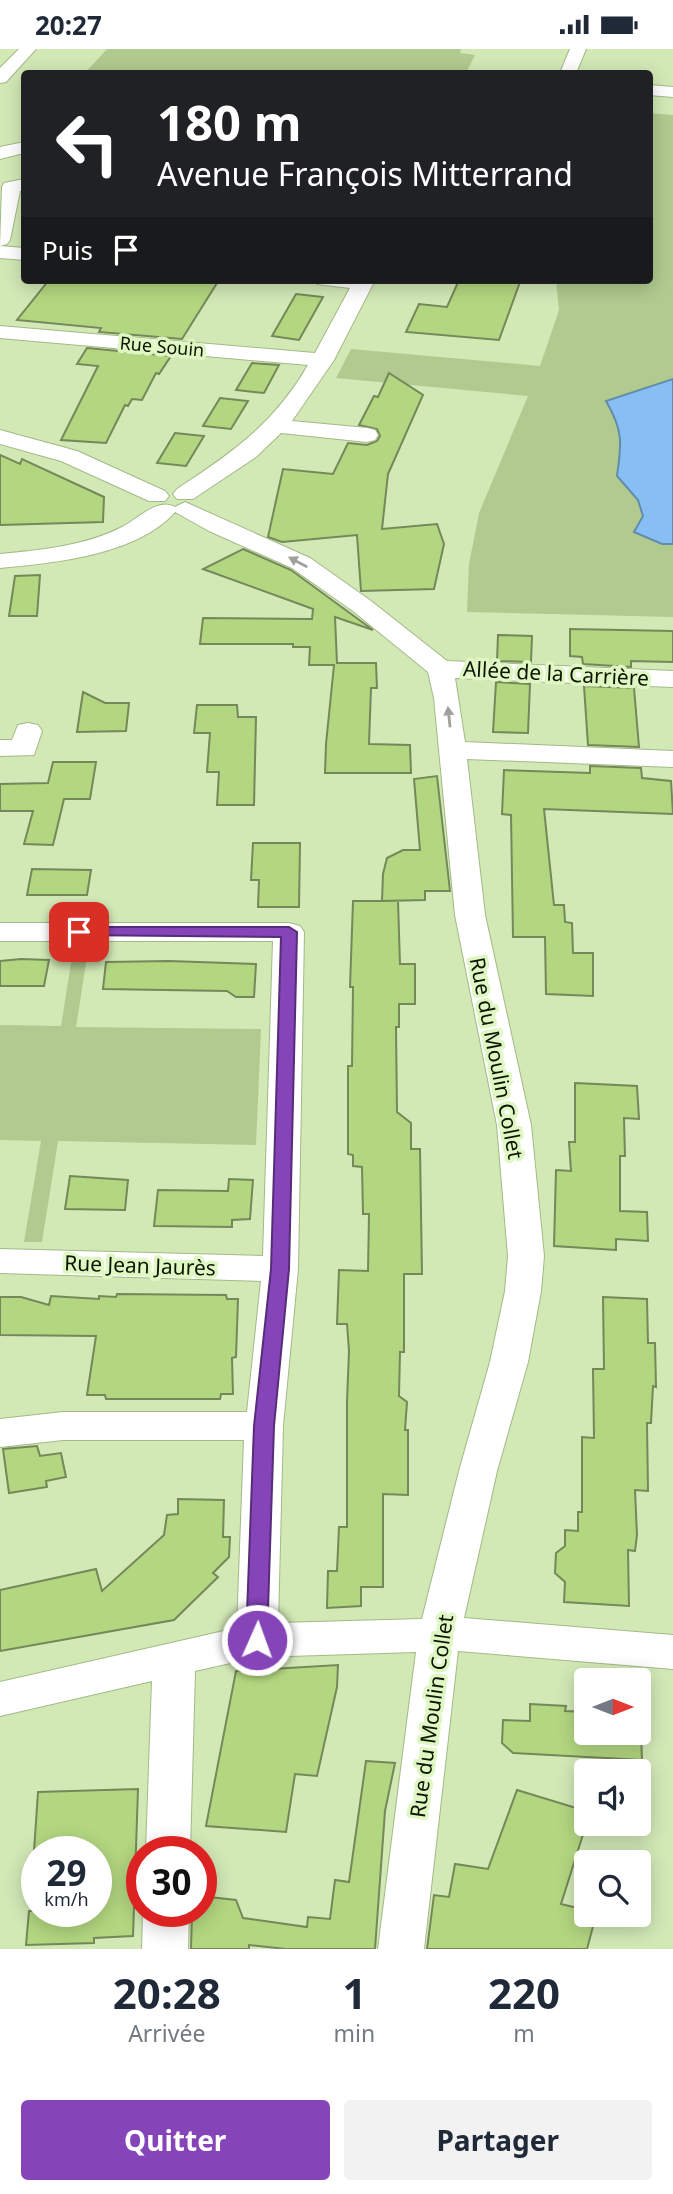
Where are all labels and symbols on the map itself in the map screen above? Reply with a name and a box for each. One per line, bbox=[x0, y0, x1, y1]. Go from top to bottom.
street label: Rue Souin bbox=[119, 330, 205, 362]
one-way arrow bbox=[288, 556, 307, 568]
street label: Allée de la Carrière bbox=[462, 654, 650, 692]
one-way arrow bbox=[443, 706, 454, 728]
pin bbox=[49, 902, 109, 962]
street label: Rue du Moulin Collet bbox=[464, 955, 530, 1162]
street label: Rue Jean Jaurès bbox=[64, 1248, 216, 1282]
position arrow bbox=[220, 1603, 294, 1677]
street label: Rue du Moulin Collet bbox=[403, 1612, 459, 1819]
north arrow bbox=[574, 1668, 651, 1745]
speed limit sign: 30 bbox=[126, 1836, 217, 1927]

